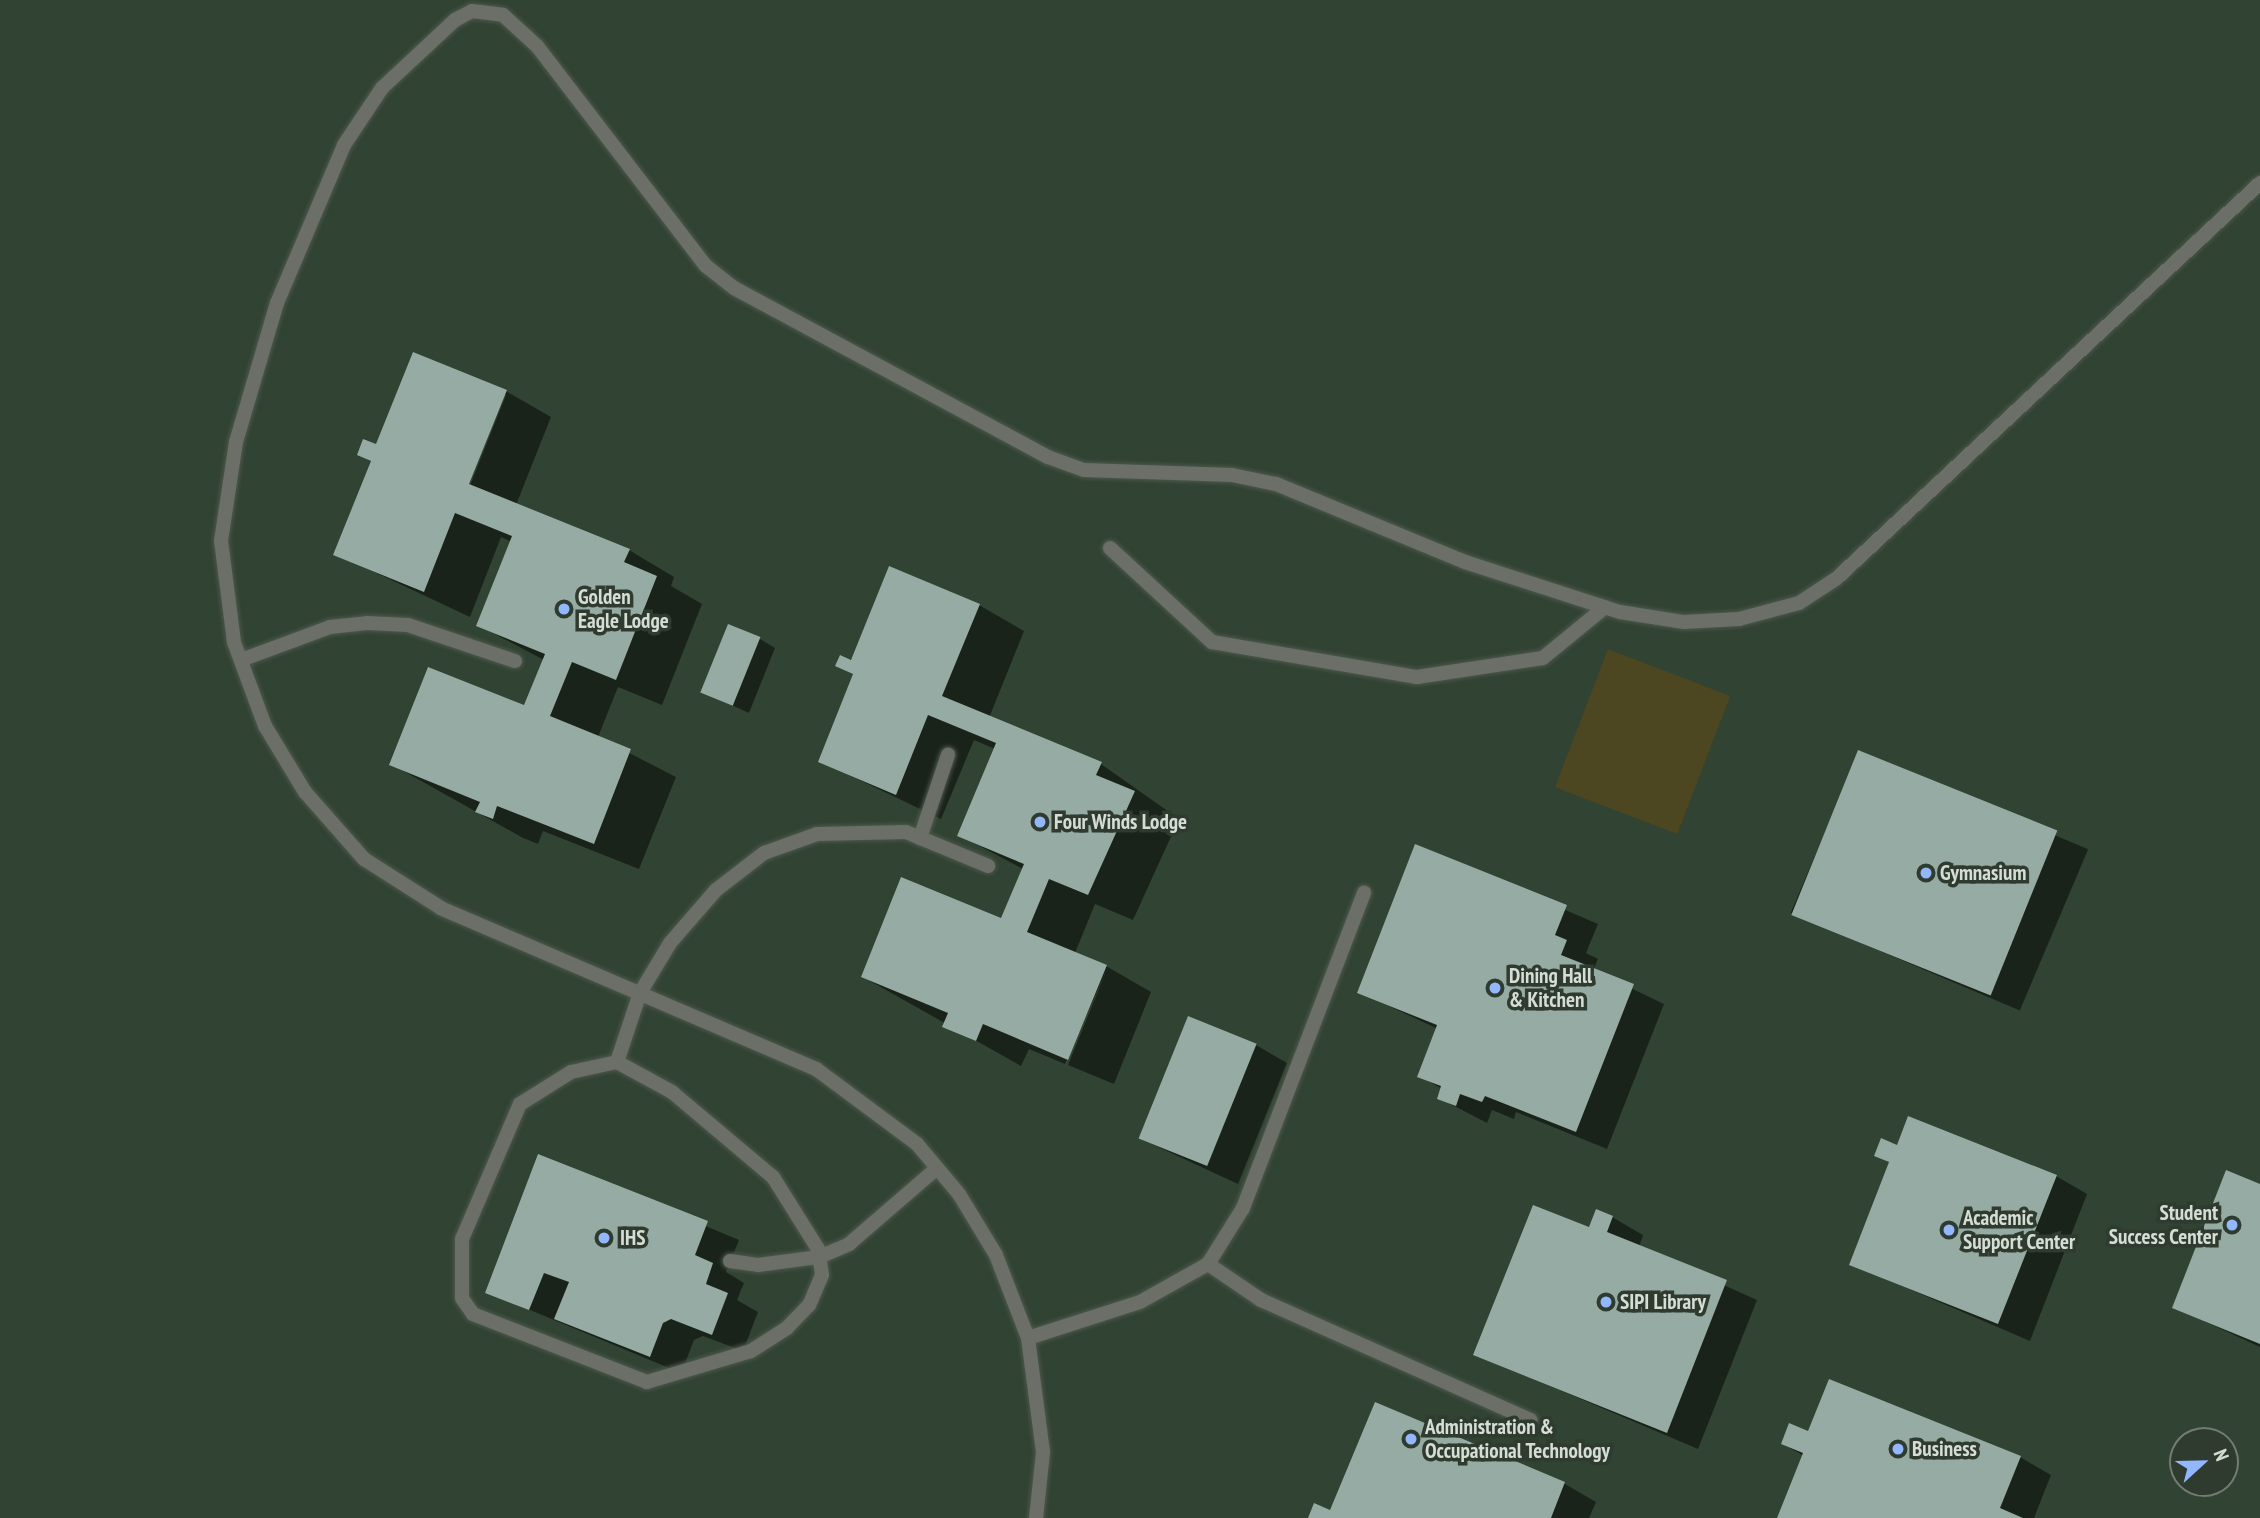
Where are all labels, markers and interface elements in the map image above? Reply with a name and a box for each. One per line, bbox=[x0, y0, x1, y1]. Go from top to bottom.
place label: Golden Eagle Lodge bbox=[578, 584, 669, 634]
marker: Golden Eagle Lodge bbox=[556, 601, 572, 617]
place label: Four Winds Lodge bbox=[1054, 809, 1188, 835]
marker: Four Winds Lodge bbox=[1032, 814, 1048, 830]
place label: Gymnasium bbox=[1940, 860, 2026, 886]
marker: Gymnasium bbox=[1918, 865, 1934, 881]
place label: Dining Hall & Kitchen bbox=[1509, 963, 1592, 1013]
marker: Dining Hall & Kitchen bbox=[1487, 980, 1503, 996]
place label: Student Success Center bbox=[2109, 1200, 2218, 1250]
place label: Academic Support Center bbox=[1963, 1205, 2075, 1255]
marker: Student Success Center bbox=[2224, 1217, 2240, 1233]
marker: Academic Support Center bbox=[1941, 1222, 1957, 1238]
place label: IHS bbox=[620, 1225, 645, 1251]
marker: IHS bbox=[594, 1228, 614, 1248]
place label: SIPI Library bbox=[1620, 1289, 1706, 1315]
marker: SIPI Library bbox=[1598, 1294, 1614, 1310]
place label: Administration & Occupational Technology bbox=[1425, 1414, 1611, 1464]
north arrow bbox=[2169, 1427, 2239, 1497]
marker: Administration & Occupational Technology bbox=[1403, 1431, 1419, 1447]
place label: Business bbox=[1912, 1436, 1977, 1462]
marker: Business bbox=[1890, 1441, 1906, 1457]
text: N bbox=[2209, 1446, 2235, 1464]

